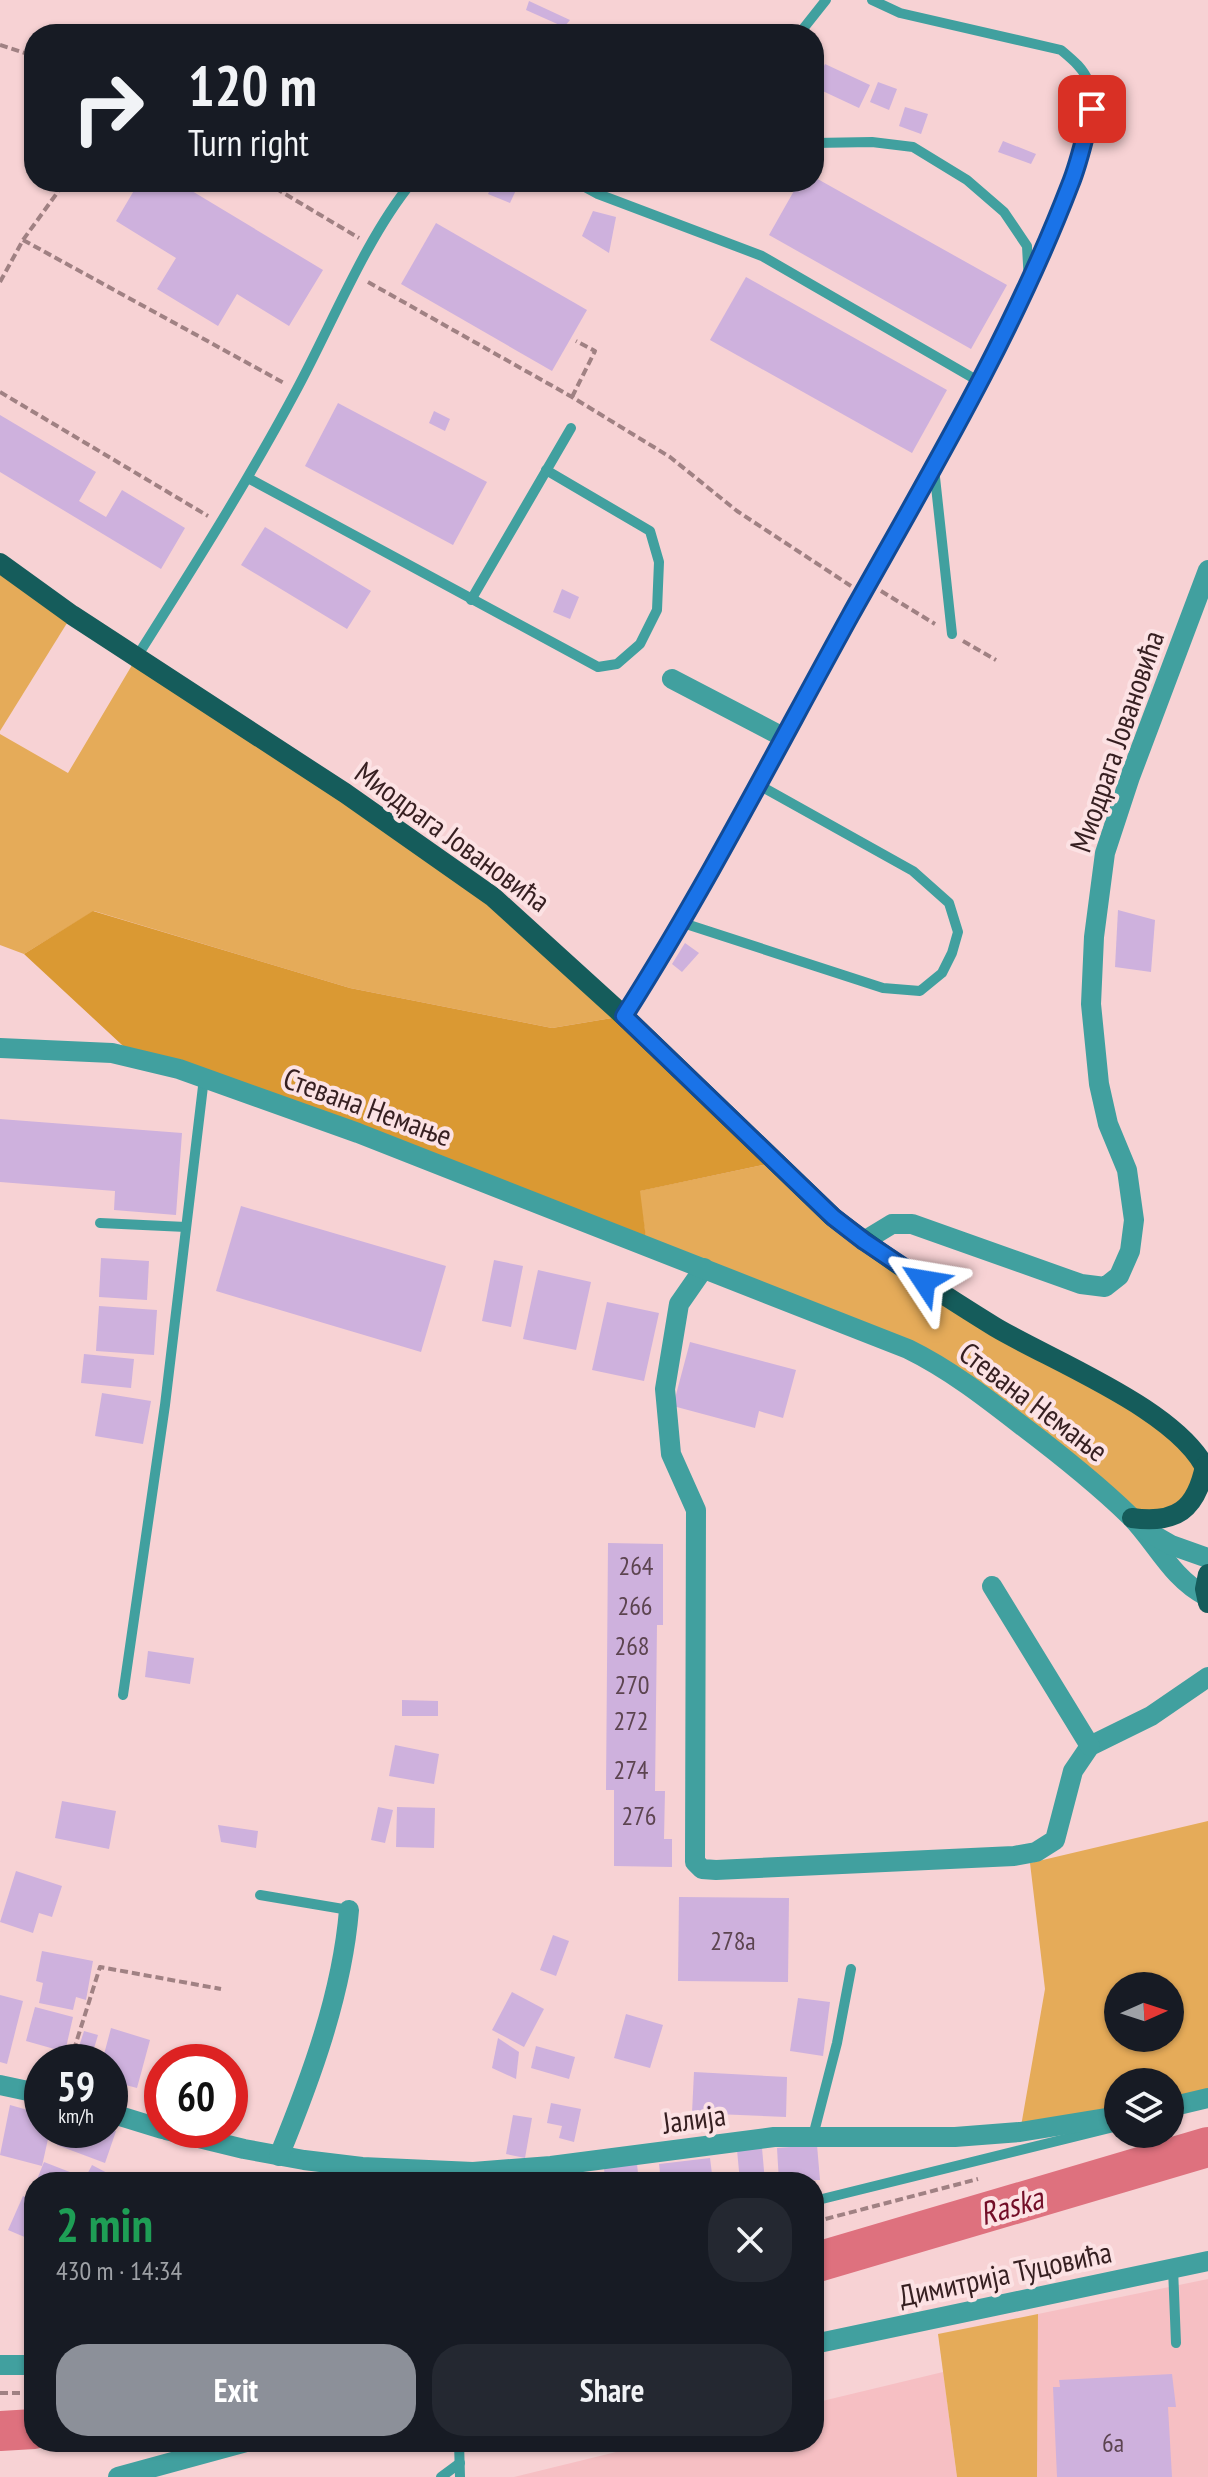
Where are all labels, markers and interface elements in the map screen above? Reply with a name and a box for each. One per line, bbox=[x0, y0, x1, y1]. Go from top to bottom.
text: 120 m bbox=[188, 49, 317, 121]
icon: right bbox=[56, 56, 160, 160]
pin bbox=[1058, 75, 1126, 143]
icon: arrive bbox=[1070, 87, 1114, 131]
text: Turn right bbox=[188, 119, 309, 166]
street label: Миодрага Јовановића bbox=[1060, 625, 1172, 857]
street label: Миодрага Јовановића bbox=[348, 752, 558, 920]
street label: Стевана Немање bbox=[279, 1058, 457, 1154]
position arrow bbox=[882, 1239, 966, 1323]
street label: Стевана Немање bbox=[952, 1332, 1116, 1470]
house number: 264 bbox=[618, 1549, 654, 1582]
house number: 266 bbox=[617, 1589, 653, 1622]
house number: 268 bbox=[614, 1629, 650, 1662]
house number: 270 bbox=[614, 1668, 650, 1701]
house number: 272 bbox=[613, 1704, 649, 1737]
house number: 274 bbox=[613, 1753, 649, 1786]
house number: 276 bbox=[621, 1799, 657, 1832]
house number: 278a bbox=[710, 1924, 756, 1957]
north arrow bbox=[1104, 1972, 1184, 2052]
map controls bbox=[1104, 1972, 1184, 2148]
speed limit sign: 60 bbox=[144, 2044, 248, 2148]
text: 59 bbox=[57, 2060, 95, 2112]
button: layers bbox=[1104, 2068, 1184, 2148]
street label: Јалија bbox=[659, 2094, 728, 2142]
text: km/h bbox=[58, 2103, 94, 2129]
water label: Raska bbox=[974, 2175, 1050, 2234]
text: 2 min bbox=[56, 2193, 153, 2255]
button: close bbox=[708, 2198, 792, 2282]
street label: Димитрија Туцовића bbox=[895, 2231, 1115, 2315]
text: 430 m · 14:34 bbox=[56, 2254, 182, 2287]
button: Exit bbox=[56, 2344, 416, 2436]
button: Share bbox=[432, 2344, 792, 2436]
house number: 6a bbox=[1102, 2426, 1124, 2459]

